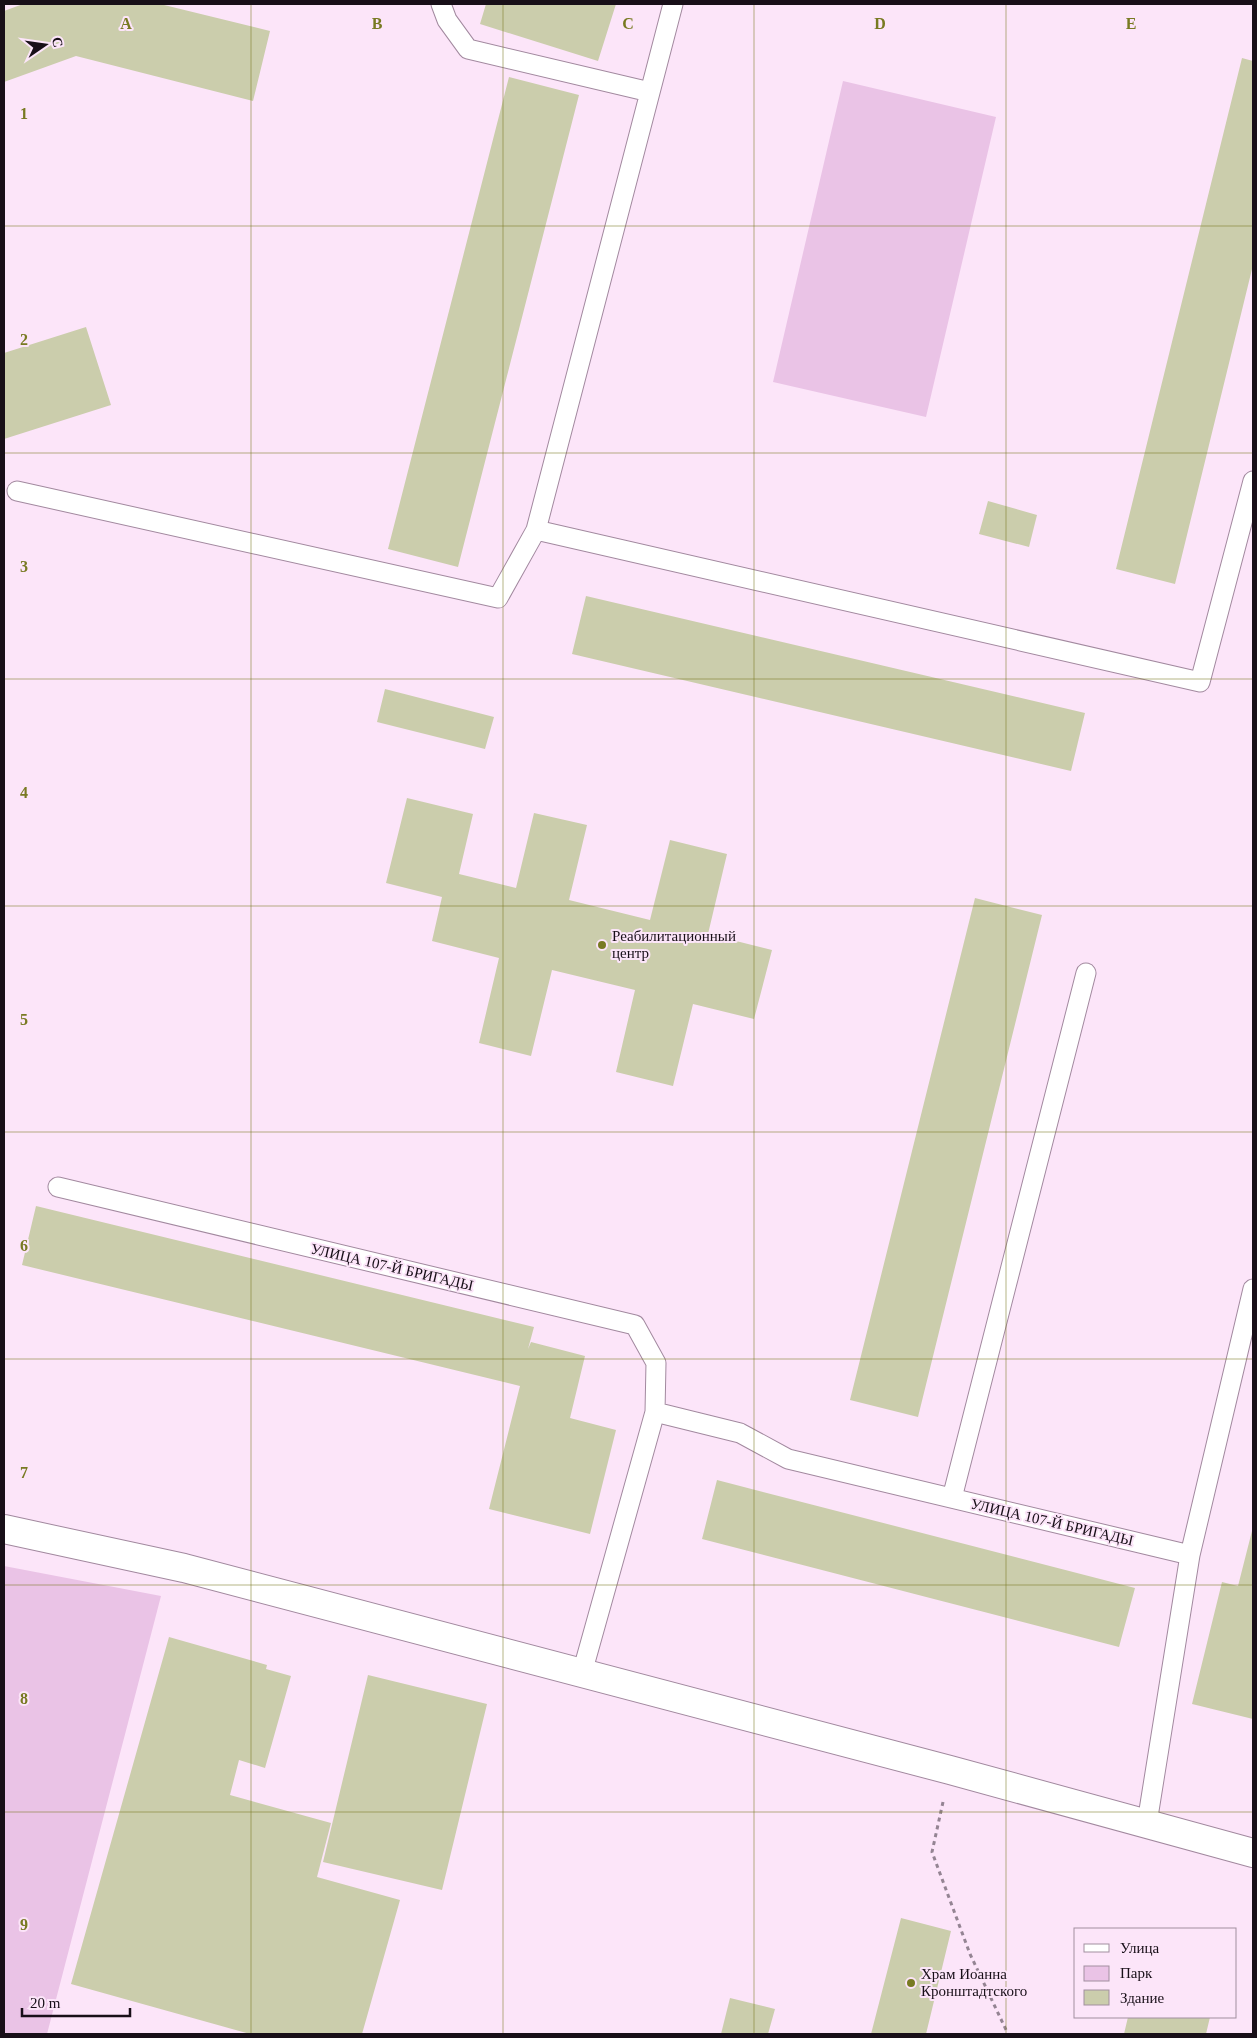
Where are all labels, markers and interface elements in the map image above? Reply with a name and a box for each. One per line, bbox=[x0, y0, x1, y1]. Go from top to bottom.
text: A bbox=[120, 15, 132, 32]
text: B bbox=[372, 15, 383, 32]
text: C bbox=[622, 15, 634, 32]
text: D bbox=[874, 15, 886, 32]
text: E bbox=[1126, 15, 1136, 32]
north arrow bbox=[20, 20, 70, 70]
text: С bbox=[49, 36, 66, 49]
text: 1 bbox=[20, 105, 28, 122]
text: 2 bbox=[20, 331, 28, 348]
text: 3 bbox=[20, 558, 28, 575]
text: 4 bbox=[20, 784, 28, 801]
place label: Реабилитационный центр bbox=[612, 928, 736, 961]
marker: Реабилитационный центр bbox=[596, 939, 608, 951]
text: 5 bbox=[20, 1011, 28, 1028]
text: 6 bbox=[20, 1237, 28, 1254]
street label: УЛИЦА 107-Й БРИГАДЫ bbox=[309, 1240, 475, 1294]
text: 7 bbox=[20, 1464, 28, 1481]
street label: УЛИЦА 107-Й БРИГАДЫ bbox=[969, 1495, 1135, 1549]
text: 8 bbox=[20, 1690, 28, 1707]
text: 9 bbox=[20, 1916, 28, 1933]
legend bbox=[1074, 1928, 1237, 2018]
text: Улица bbox=[1120, 1940, 1159, 1956]
text: Парк bbox=[1120, 1965, 1153, 1981]
place label: Храм Иоанна Кронштадтского bbox=[921, 1966, 1027, 1999]
marker: Храм Иоанна Кронштадтского bbox=[905, 1977, 917, 1989]
scale bar bbox=[22, 1986, 130, 2018]
text: Здание bbox=[1120, 1990, 1164, 2006]
text: 20 m bbox=[30, 1995, 61, 2011]

